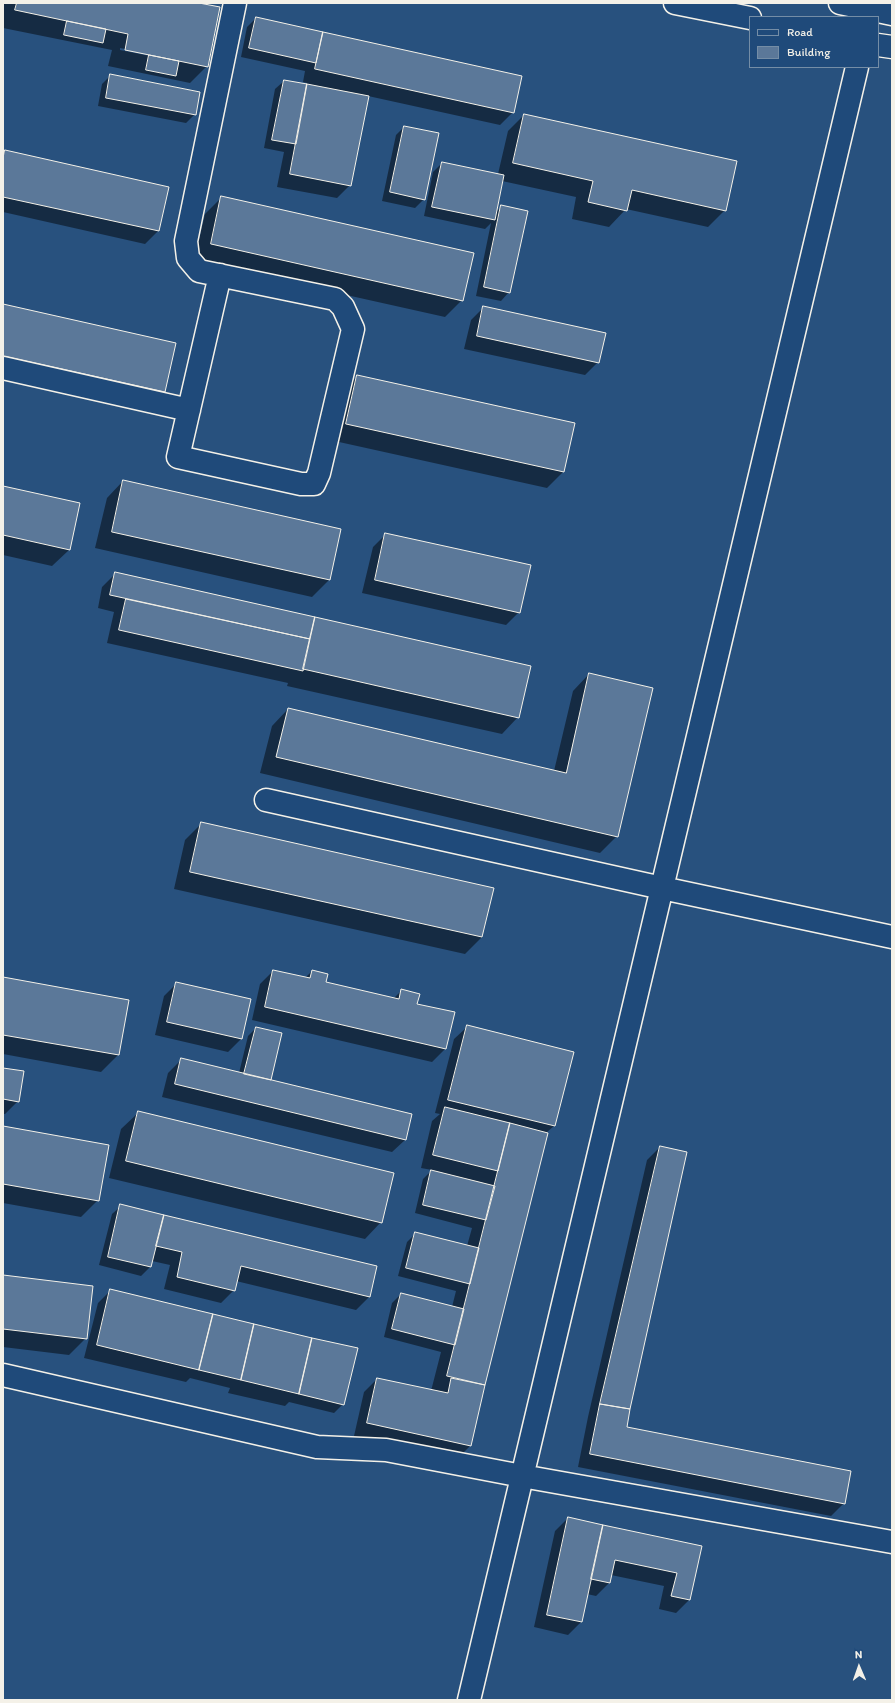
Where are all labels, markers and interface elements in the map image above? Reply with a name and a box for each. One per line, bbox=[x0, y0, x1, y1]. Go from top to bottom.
legend bbox=[749, 16, 879, 68]
text: Road bbox=[787, 25, 813, 39]
text: Building bbox=[787, 45, 830, 59]
north arrow bbox=[839, 1647, 879, 1687]
text: N bbox=[855, 1648, 863, 1661]

